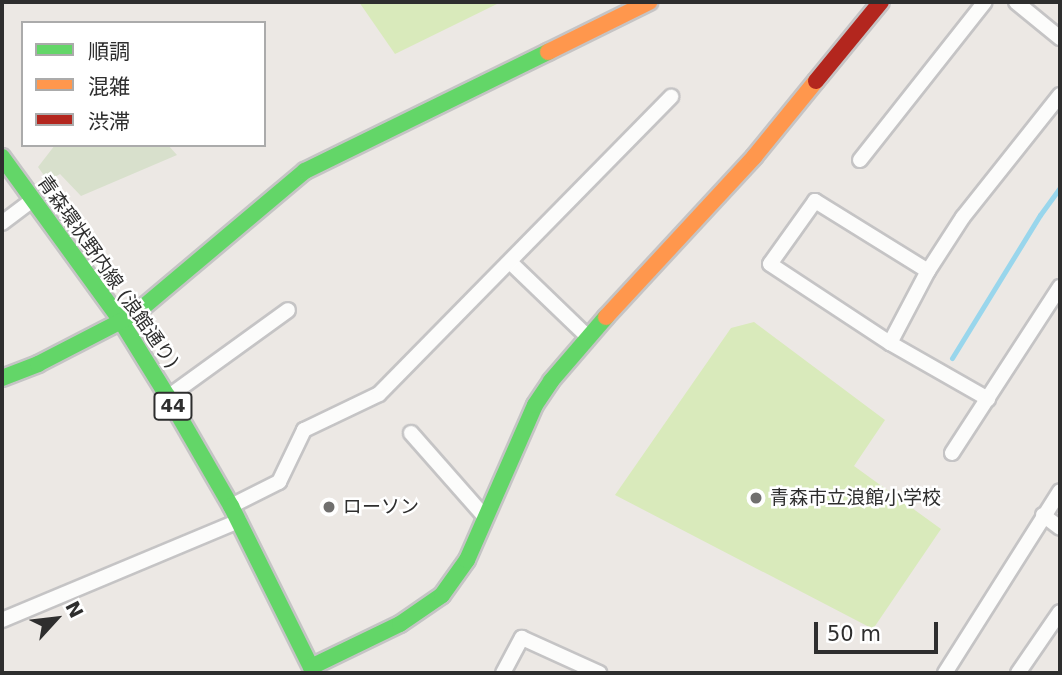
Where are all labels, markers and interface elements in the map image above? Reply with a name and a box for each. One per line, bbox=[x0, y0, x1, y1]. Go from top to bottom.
legend bbox=[21, 21, 266, 147]
text: 順調 bbox=[88, 40, 130, 64]
text: 混雑 bbox=[88, 75, 130, 99]
text: 渋滞 bbox=[88, 110, 130, 134]
street label: 青森環状野内線 (浪館通り) bbox=[33, 171, 183, 373]
road number: 44 bbox=[152, 392, 194, 420]
place label: 青森市立浪館小学校 bbox=[770, 487, 941, 509]
marker: 青森市立浪館小学校 bbox=[748, 490, 764, 506]
place label: ローソン bbox=[343, 496, 419, 518]
marker: ローソン bbox=[321, 499, 337, 515]
north arrow bbox=[21, 584, 91, 654]
text: N bbox=[61, 597, 88, 622]
scale bar bbox=[817, 608, 941, 652]
text: 50 m bbox=[827, 622, 881, 646]

